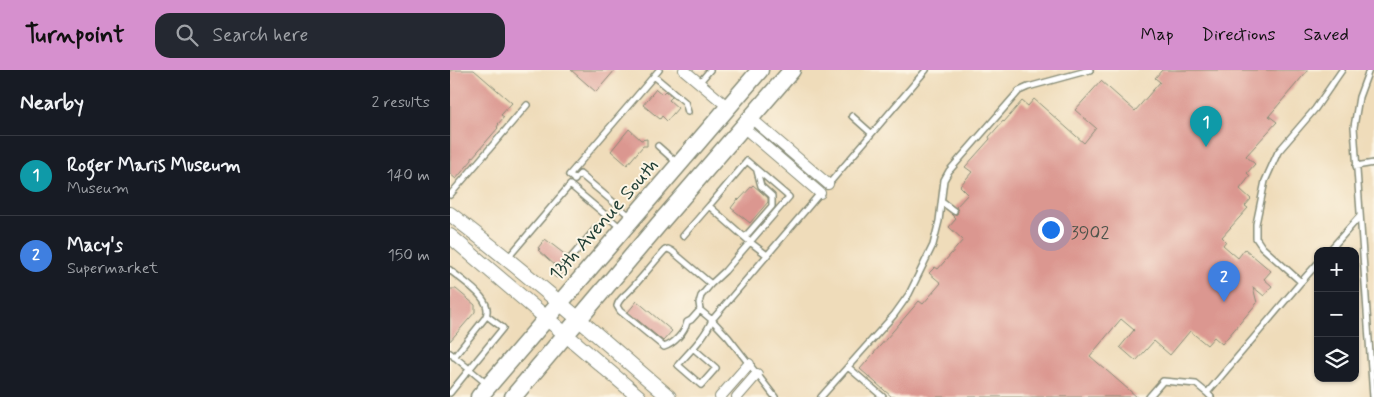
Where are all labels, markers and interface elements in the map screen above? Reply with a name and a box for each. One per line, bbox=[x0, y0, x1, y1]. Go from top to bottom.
search box bbox=[155, 13, 505, 58]
text: Turnpoint bbox=[25, 20, 125, 51]
icon: search bbox=[173, 21, 201, 49]
text: Search here bbox=[213, 23, 308, 48]
text: Map bbox=[1141, 23, 1174, 47]
text: Directions bbox=[1202, 23, 1276, 47]
text: Saved bbox=[1304, 23, 1349, 47]
text: Nearby bbox=[20, 89, 84, 117]
text: 2 results bbox=[372, 92, 430, 113]
pin: 1 bbox=[1190, 106, 1222, 147]
text: Roger Maris Museum bbox=[67, 153, 241, 178]
street label: 13th Avenue South bbox=[543, 153, 665, 287]
text: 1 bbox=[32, 165, 40, 186]
text: 140 m bbox=[386, 165, 430, 186]
text: Museum bbox=[67, 178, 129, 199]
your location bbox=[1038, 217, 1064, 243]
house number: 3902 bbox=[1071, 221, 1109, 245]
text: Macy's bbox=[67, 233, 123, 258]
text: 2 bbox=[32, 245, 40, 266]
text: 150 m bbox=[388, 245, 430, 266]
map controls bbox=[1314, 247, 1359, 382]
button: + bbox=[1314, 247, 1359, 292]
text: Supermarket bbox=[67, 258, 158, 279]
pin: 2 bbox=[1208, 261, 1240, 302]
button: − bbox=[1314, 292, 1359, 337]
button: layers bbox=[1314, 337, 1359, 382]

